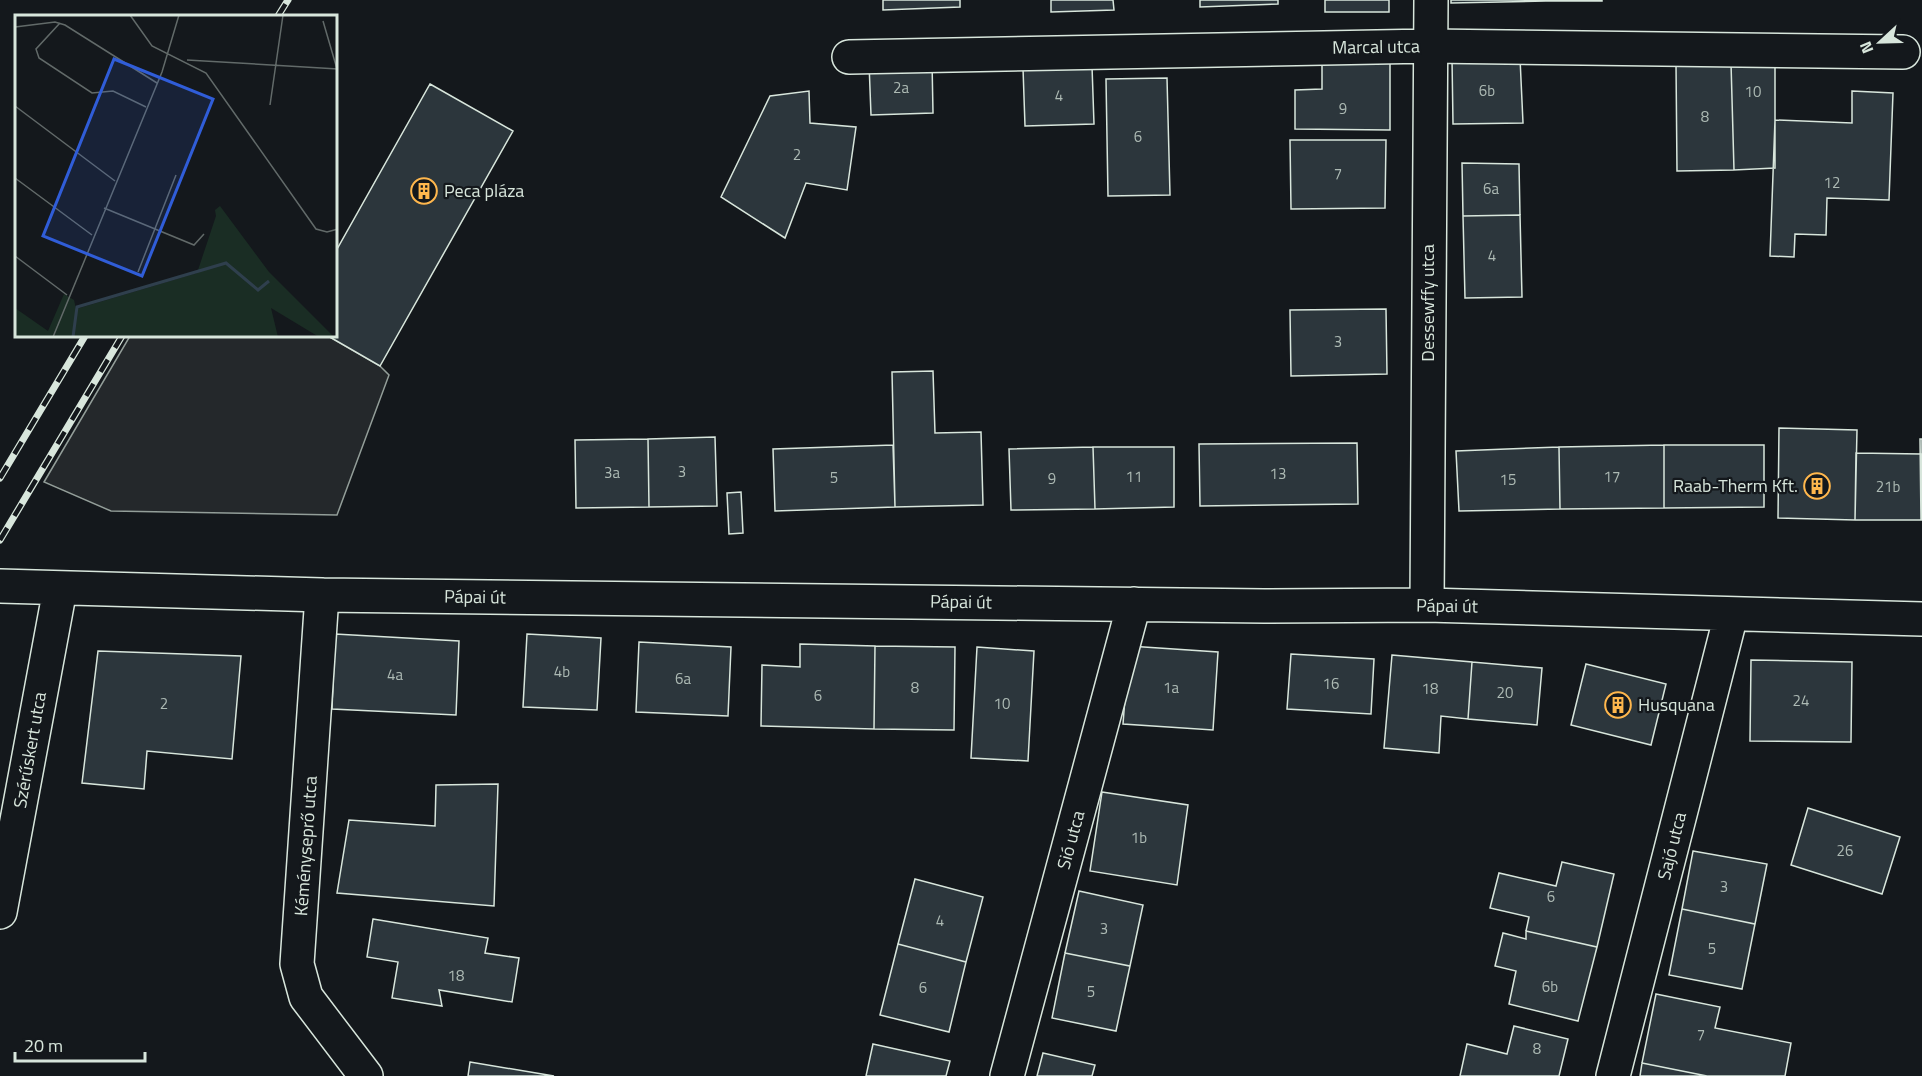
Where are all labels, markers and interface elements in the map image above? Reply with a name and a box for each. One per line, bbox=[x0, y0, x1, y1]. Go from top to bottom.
north arrow bbox=[1850, 12, 1910, 72]
inset map bbox=[15, 15, 338, 338]
street label: Marcal utca bbox=[1332, 32, 1420, 61]
text: N bbox=[1853, 38, 1879, 57]
house number: 2a bbox=[893, 76, 909, 99]
house number: 6b bbox=[1479, 79, 1495, 102]
house number: 10 bbox=[1745, 80, 1761, 103]
house number: 4 bbox=[1055, 84, 1063, 107]
house number: 9 bbox=[1339, 97, 1347, 120]
house number: 8 bbox=[1701, 105, 1709, 128]
house number: 6 bbox=[1134, 125, 1142, 148]
house number: 2 bbox=[793, 143, 801, 166]
house number: 7 bbox=[1334, 162, 1342, 185]
house number: 12 bbox=[1824, 171, 1840, 194]
building icon: Peca pláza bbox=[409, 176, 439, 206]
place label: Peca pláza bbox=[444, 177, 524, 204]
house number: 6a bbox=[1483, 177, 1499, 200]
street label: Dessewffy utca bbox=[1414, 244, 1441, 362]
house number: 4 bbox=[1488, 244, 1496, 267]
house number: 3 bbox=[1334, 330, 1342, 353]
house number: 3 bbox=[678, 460, 686, 483]
house number: 3a bbox=[604, 461, 620, 484]
house number: 13 bbox=[1270, 462, 1286, 485]
house number: 11 bbox=[1126, 465, 1142, 488]
house number: 17 bbox=[1604, 465, 1620, 488]
house number: 5 bbox=[830, 466, 838, 489]
house number: 9 bbox=[1048, 467, 1056, 490]
house number: 15 bbox=[1500, 468, 1516, 491]
building icon: Raab-Therm Kft. bbox=[1802, 471, 1832, 501]
place label: Raab-Therm Kft. bbox=[1673, 472, 1798, 499]
house number: 21b bbox=[1876, 475, 1900, 498]
street label: Pápai út bbox=[444, 582, 507, 611]
street label: Pápai út bbox=[930, 587, 993, 616]
street label: Pápai út bbox=[1416, 591, 1479, 620]
house number: 4b bbox=[554, 660, 570, 683]
house number: 4a bbox=[387, 663, 403, 686]
house number: 6a bbox=[675, 667, 691, 690]
house number: 16 bbox=[1323, 672, 1339, 695]
house number: 8 bbox=[911, 676, 919, 699]
house number: 1a bbox=[1163, 676, 1179, 699]
house number: 18 bbox=[1422, 677, 1438, 700]
house number: 20 bbox=[1497, 681, 1513, 704]
house number: 6 bbox=[814, 684, 822, 707]
house number: 24 bbox=[1793, 689, 1809, 712]
street label: Szérűskert utca bbox=[6, 690, 53, 810]
building icon: Husquana bbox=[1603, 690, 1633, 720]
place label: Husquana bbox=[1638, 691, 1715, 718]
house number: 2 bbox=[160, 692, 168, 715]
house number: 10 bbox=[994, 692, 1010, 715]
street label: Kéményseprő utca bbox=[287, 775, 324, 917]
street label: Sió utca bbox=[1050, 807, 1091, 872]
street label: Sajó utca bbox=[1650, 809, 1693, 883]
house number: 1b bbox=[1131, 826, 1147, 849]
house number: 26 bbox=[1837, 839, 1853, 862]
house number: 3 bbox=[1720, 875, 1728, 898]
house number: 6 bbox=[1547, 885, 1555, 908]
house number: 4 bbox=[936, 909, 944, 932]
house number: 3 bbox=[1100, 917, 1108, 940]
house number: 5 bbox=[1708, 937, 1716, 960]
house number: 18 bbox=[448, 964, 464, 987]
house number: 6b bbox=[1542, 975, 1558, 998]
house number: 6 bbox=[919, 976, 927, 999]
house number: 5 bbox=[1087, 980, 1095, 1003]
house number: 7 bbox=[1697, 1023, 1705, 1046]
scale bar bbox=[15, 1025, 146, 1063]
text: 20 m bbox=[24, 1032, 63, 1059]
house number: 8 bbox=[1533, 1037, 1541, 1060]

